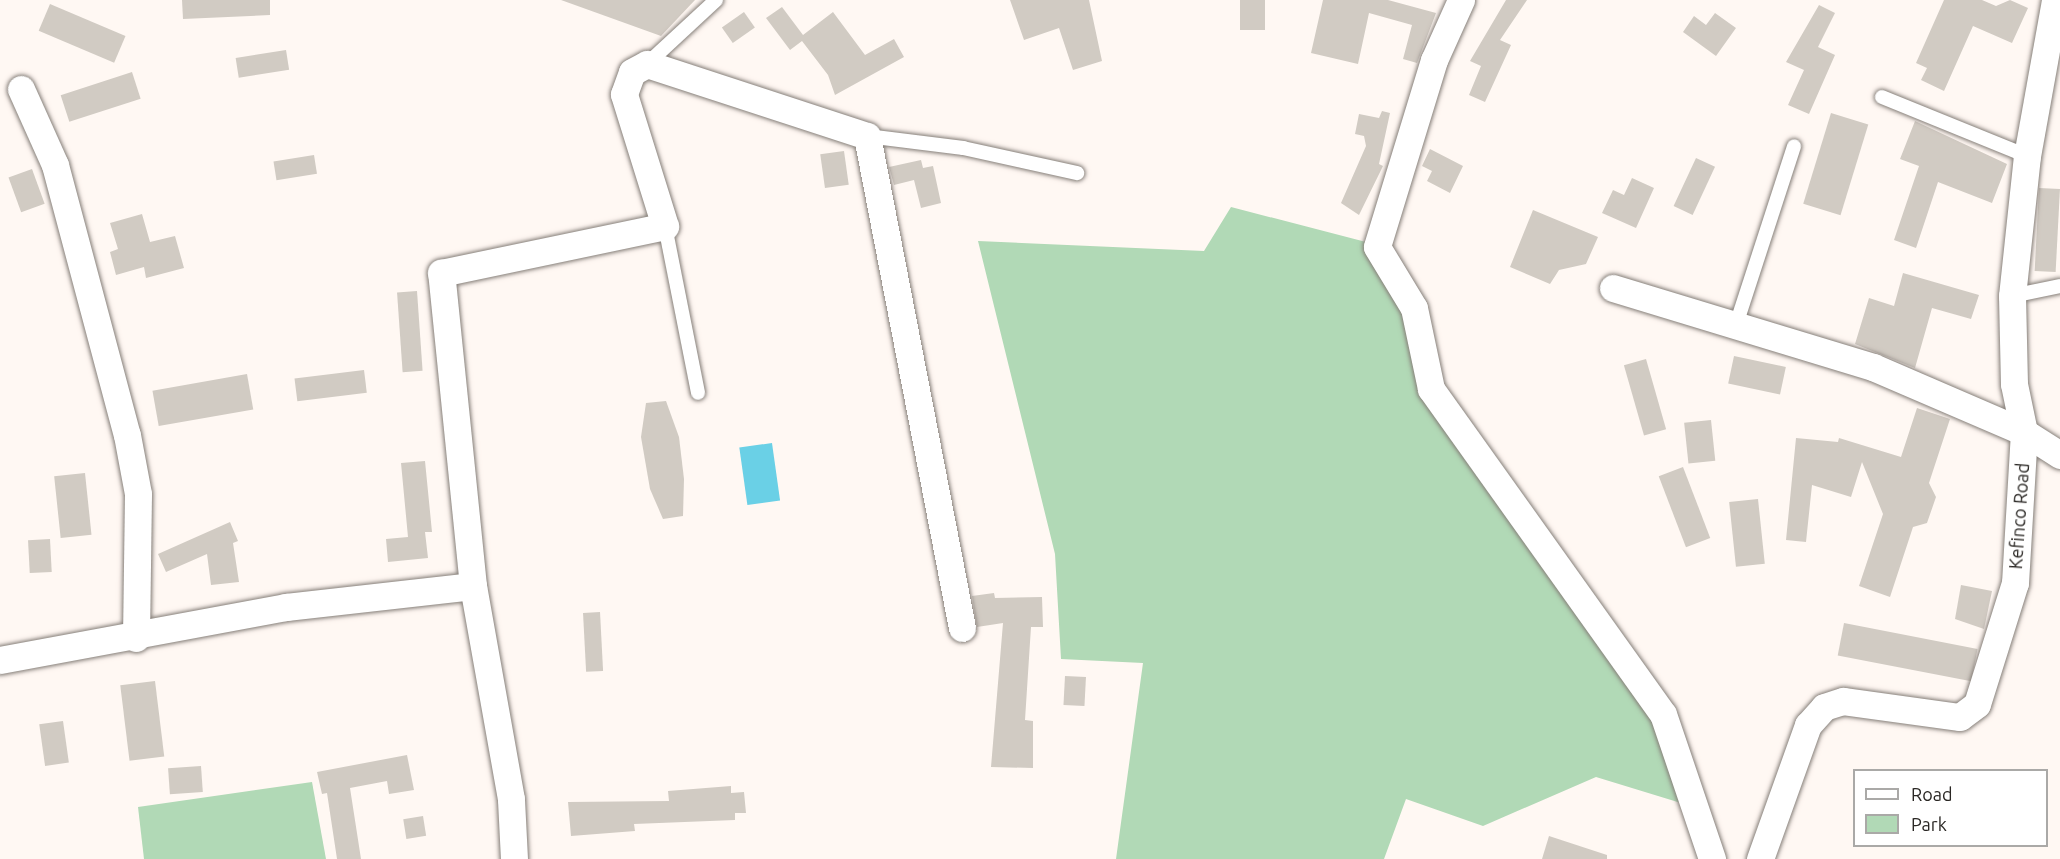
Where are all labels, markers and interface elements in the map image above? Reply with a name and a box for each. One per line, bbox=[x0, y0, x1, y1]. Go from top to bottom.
street label: Kefinco Road bbox=[2005, 462, 2033, 570]
legend bbox=[1853, 769, 2048, 847]
text: Road bbox=[1911, 784, 1953, 804]
text: Park bbox=[1911, 814, 1947, 834]

